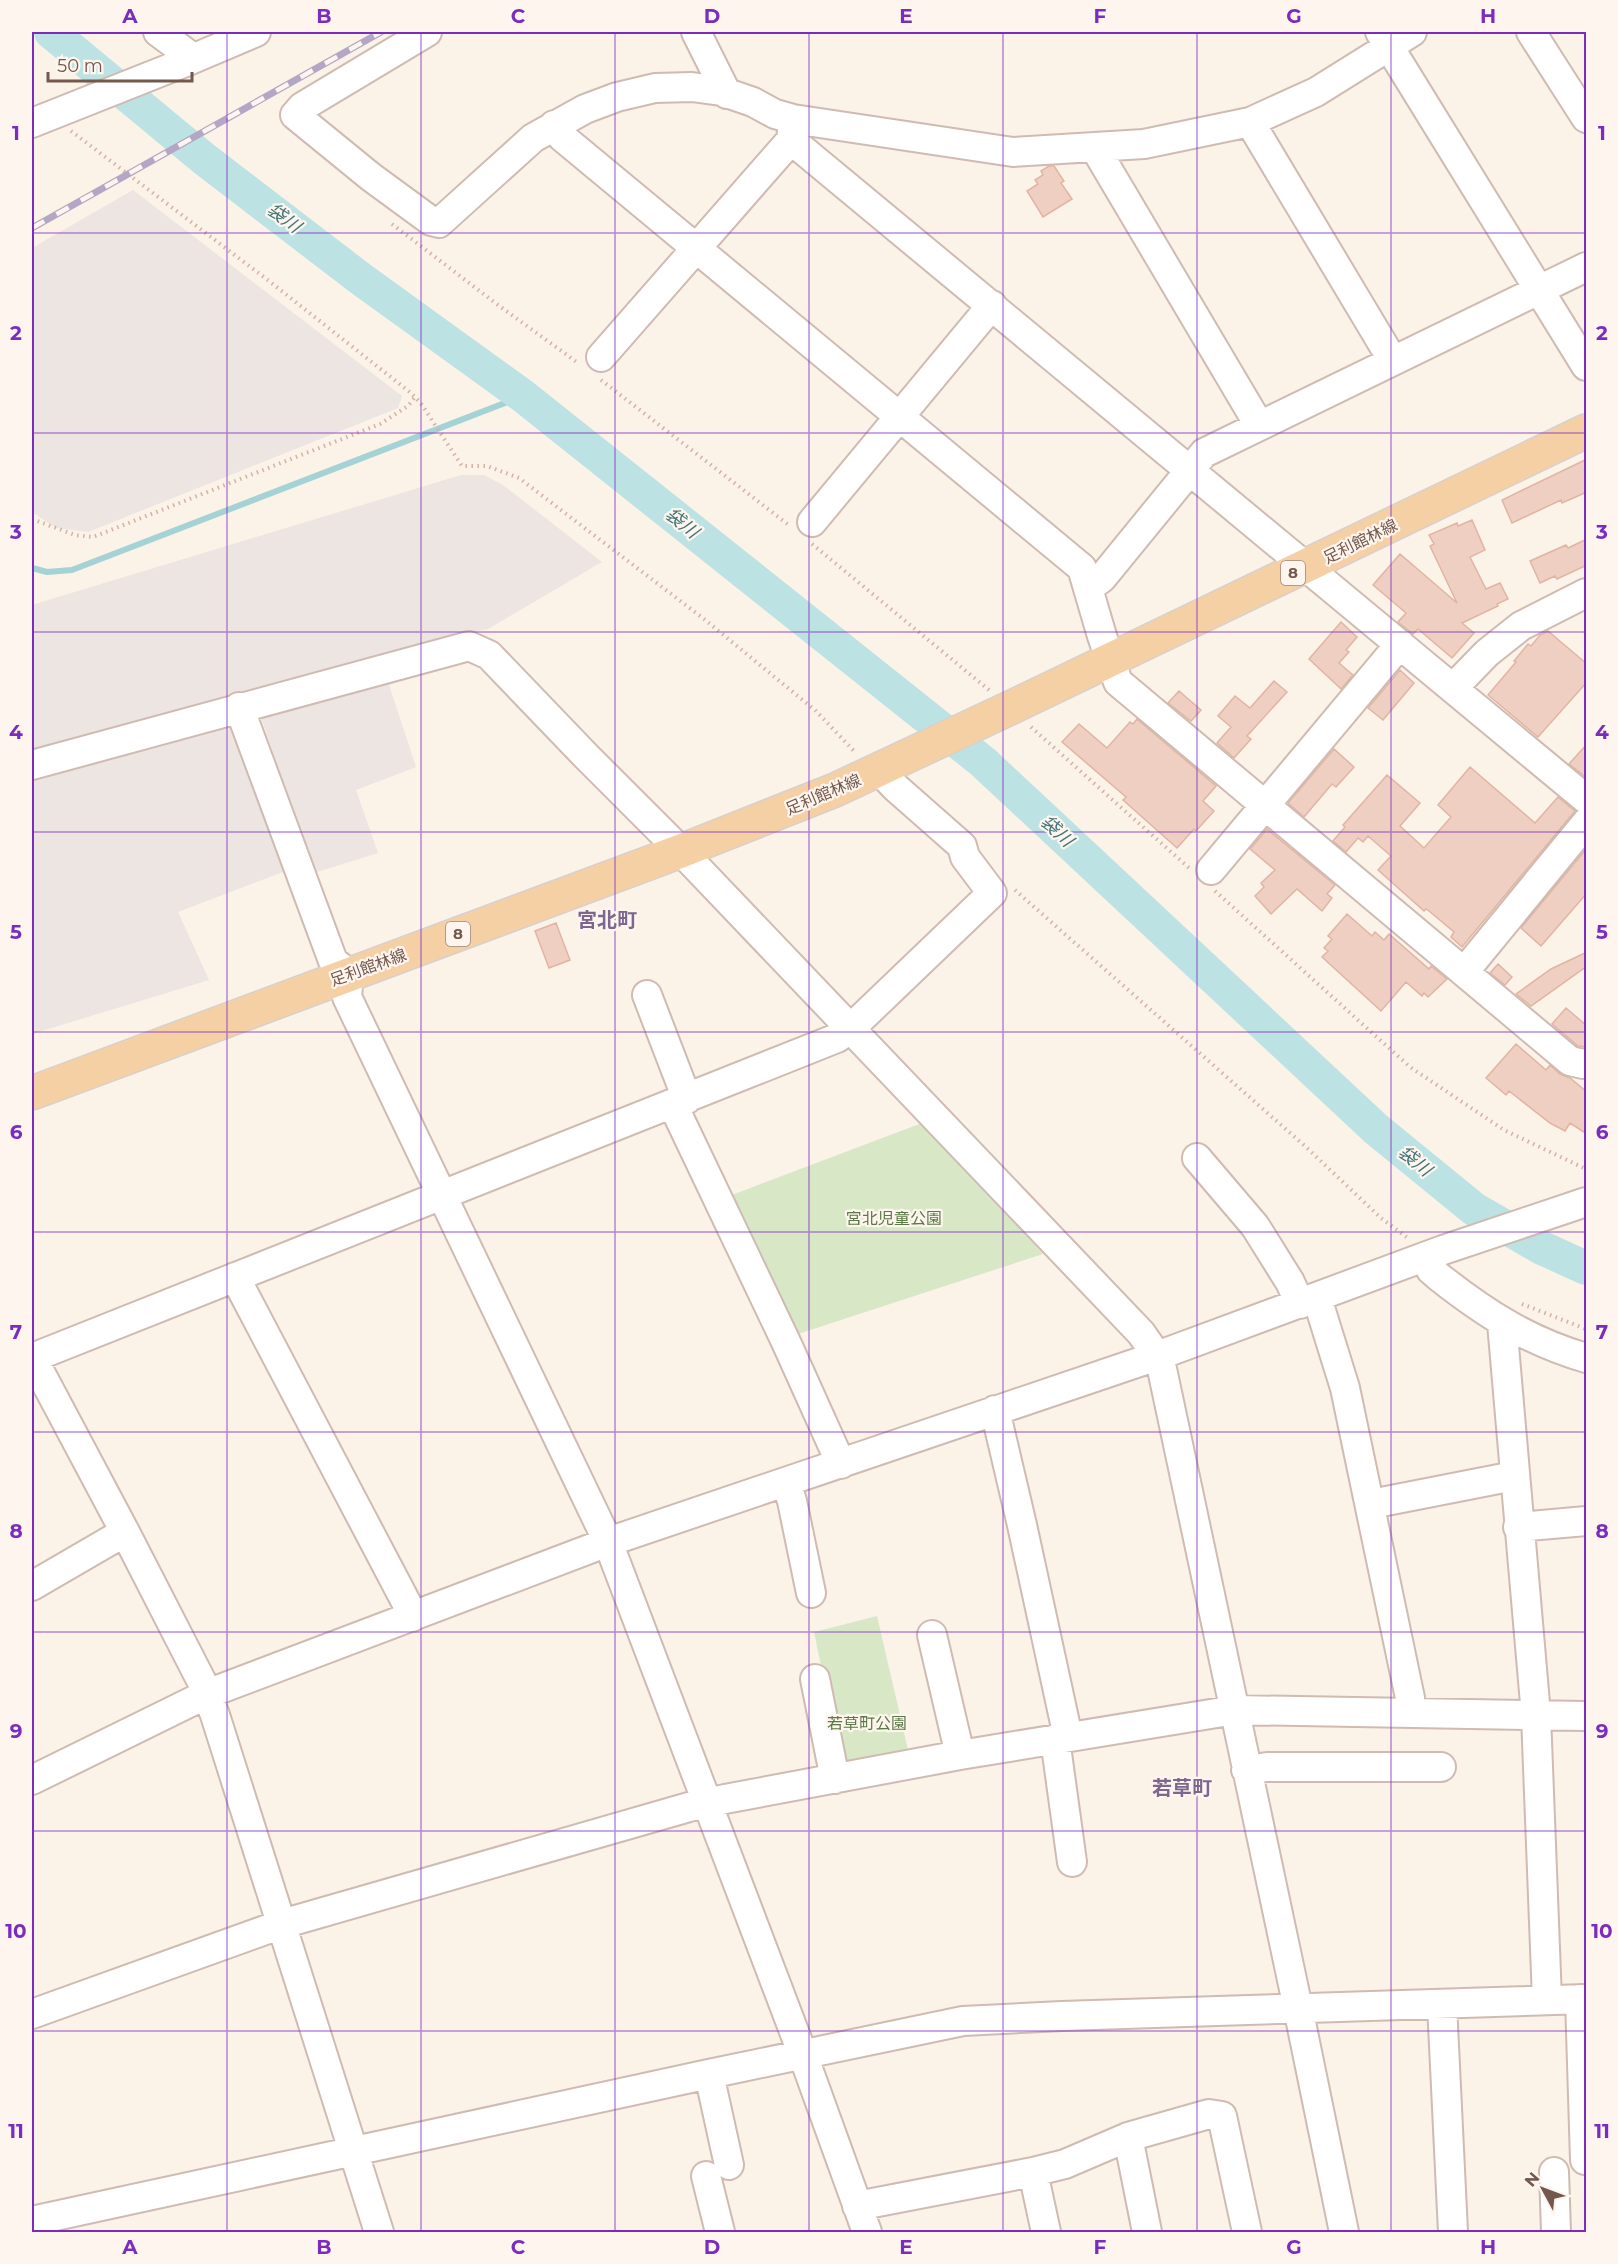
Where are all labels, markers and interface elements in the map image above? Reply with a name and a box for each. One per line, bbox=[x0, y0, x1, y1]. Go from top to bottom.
text: A bbox=[121, 4, 138, 28]
text: B bbox=[316, 4, 332, 28]
text: C bbox=[511, 4, 526, 28]
text: D bbox=[704, 4, 720, 28]
text: E bbox=[899, 4, 913, 28]
text: F bbox=[1094, 4, 1107, 28]
text: G bbox=[1286, 4, 1302, 28]
text: H bbox=[1480, 4, 1496, 28]
scale bar bbox=[48, 45, 192, 83]
text: 50 m bbox=[57, 55, 103, 77]
text: 1 bbox=[12, 121, 20, 145]
text: 1 bbox=[1598, 121, 1606, 145]
water label: 袋川 bbox=[263, 198, 307, 239]
text: 2 bbox=[10, 321, 22, 345]
text: 2 bbox=[1596, 321, 1608, 345]
water label: 袋川 bbox=[661, 503, 704, 544]
street label: 足利館林線 bbox=[1320, 515, 1400, 568]
text: 3 bbox=[9, 520, 22, 544]
text: 3 bbox=[1595, 520, 1608, 544]
road number: 8 bbox=[1281, 561, 1305, 585]
text: 4 bbox=[9, 720, 23, 744]
text: 4 bbox=[1595, 720, 1609, 744]
street label: 足利館林線 bbox=[783, 770, 864, 819]
water label: 袋川 bbox=[1036, 811, 1079, 853]
district label: 宮北町 bbox=[577, 908, 637, 932]
text: 5 bbox=[10, 920, 22, 944]
text: 5 bbox=[1596, 920, 1608, 944]
road number: 8 bbox=[446, 922, 470, 946]
street label: 足利館林線 bbox=[327, 945, 409, 990]
text: 6 bbox=[10, 1120, 23, 1144]
text: 6 bbox=[1596, 1120, 1609, 1144]
water label: 袋川 bbox=[1394, 1141, 1437, 1182]
park label: 宮北児童公園 bbox=[846, 1209, 942, 1228]
text: 7 bbox=[10, 1320, 22, 1344]
text: 7 bbox=[1596, 1320, 1608, 1344]
text: 8 bbox=[9, 1519, 23, 1543]
text: 8 bbox=[1595, 1519, 1609, 1543]
park label: 若草町公園 bbox=[827, 1714, 907, 1733]
text: 9 bbox=[10, 1719, 22, 1743]
text: 9 bbox=[1596, 1719, 1608, 1743]
district label: 若草町 bbox=[1152, 1776, 1212, 1800]
text: 10 bbox=[5, 1919, 27, 1943]
text: 10 bbox=[1591, 1919, 1613, 1943]
text: 11 bbox=[8, 2119, 24, 2143]
text: 11 bbox=[1594, 2119, 1610, 2143]
north arrow bbox=[1513, 2159, 1573, 2219]
text: N bbox=[1521, 2168, 1543, 2191]
text: A bbox=[121, 2235, 138, 2259]
text: B bbox=[316, 2235, 332, 2259]
text: C bbox=[511, 2235, 526, 2259]
text: D bbox=[704, 2235, 720, 2259]
text: E bbox=[899, 2235, 913, 2259]
text: F bbox=[1094, 2235, 1107, 2259]
text: G bbox=[1286, 2235, 1302, 2259]
text: H bbox=[1480, 2235, 1496, 2259]

